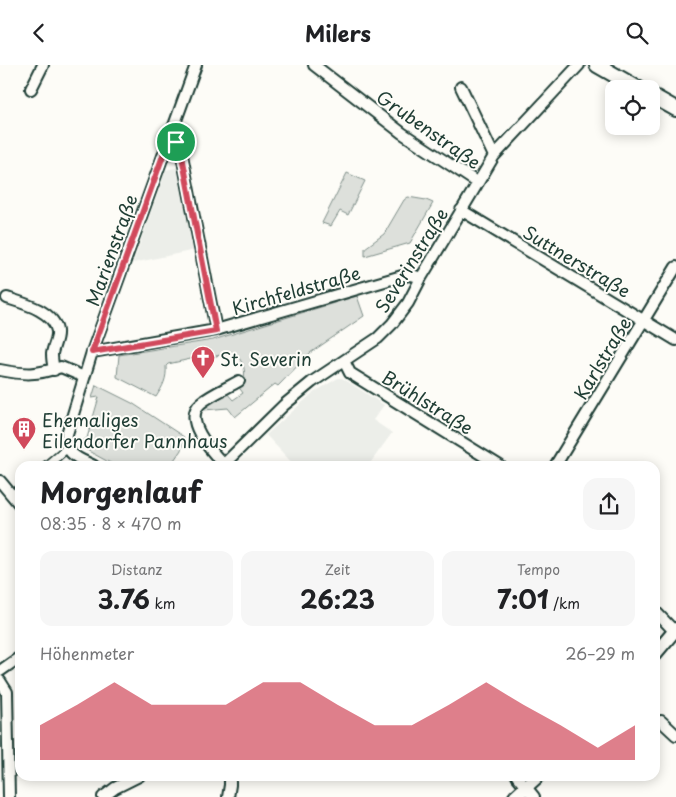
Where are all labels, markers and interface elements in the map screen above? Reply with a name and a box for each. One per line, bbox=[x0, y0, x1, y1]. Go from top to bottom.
text: Milers bbox=[305, 16, 371, 49]
icon: back bbox=[25, 19, 53, 47]
icon: search bbox=[623, 19, 651, 47]
map controls bbox=[605, 80, 660, 135]
button: locate bbox=[605, 80, 660, 135]
street label: Grubenstraße bbox=[371, 83, 487, 175]
pin bbox=[155, 121, 197, 163]
icon: arrive bbox=[162, 128, 190, 156]
street label: Marienstraße bbox=[78, 190, 144, 310]
street label: Severinstraße bbox=[368, 202, 454, 318]
street label: Suttnerstraße bbox=[518, 218, 636, 304]
street label: Kirchfeldstraße bbox=[229, 259, 363, 321]
street label: Karlstraße bbox=[567, 312, 637, 404]
church icon: St. Severin bbox=[190, 345, 216, 379]
place label: St. Severin bbox=[220, 345, 312, 372]
street label: Brühlstraße bbox=[377, 363, 479, 441]
place label: Ehemaliges Eilendorfer Pannhaus bbox=[42, 406, 227, 454]
building icon: Ehemaliges Eilendorfer Pannhaus bbox=[11, 416, 37, 450]
text: Morgenlauf bbox=[40, 470, 201, 513]
button: share bbox=[583, 478, 635, 530]
text: 08:35 · 8 × 470 m bbox=[40, 511, 182, 535]
text: Distanz bbox=[111, 559, 162, 580]
text: Zeit bbox=[325, 559, 350, 580]
text: Tempo bbox=[517, 559, 560, 580]
text: 3.76 bbox=[97, 580, 150, 618]
text: 26:23 bbox=[300, 580, 375, 618]
text: 7:01 bbox=[497, 580, 549, 618]
text: km bbox=[150, 593, 176, 614]
text: /km bbox=[549, 593, 580, 614]
text: Höhenmeter bbox=[40, 641, 134, 665]
text: 26–29 m bbox=[565, 641, 635, 665]

